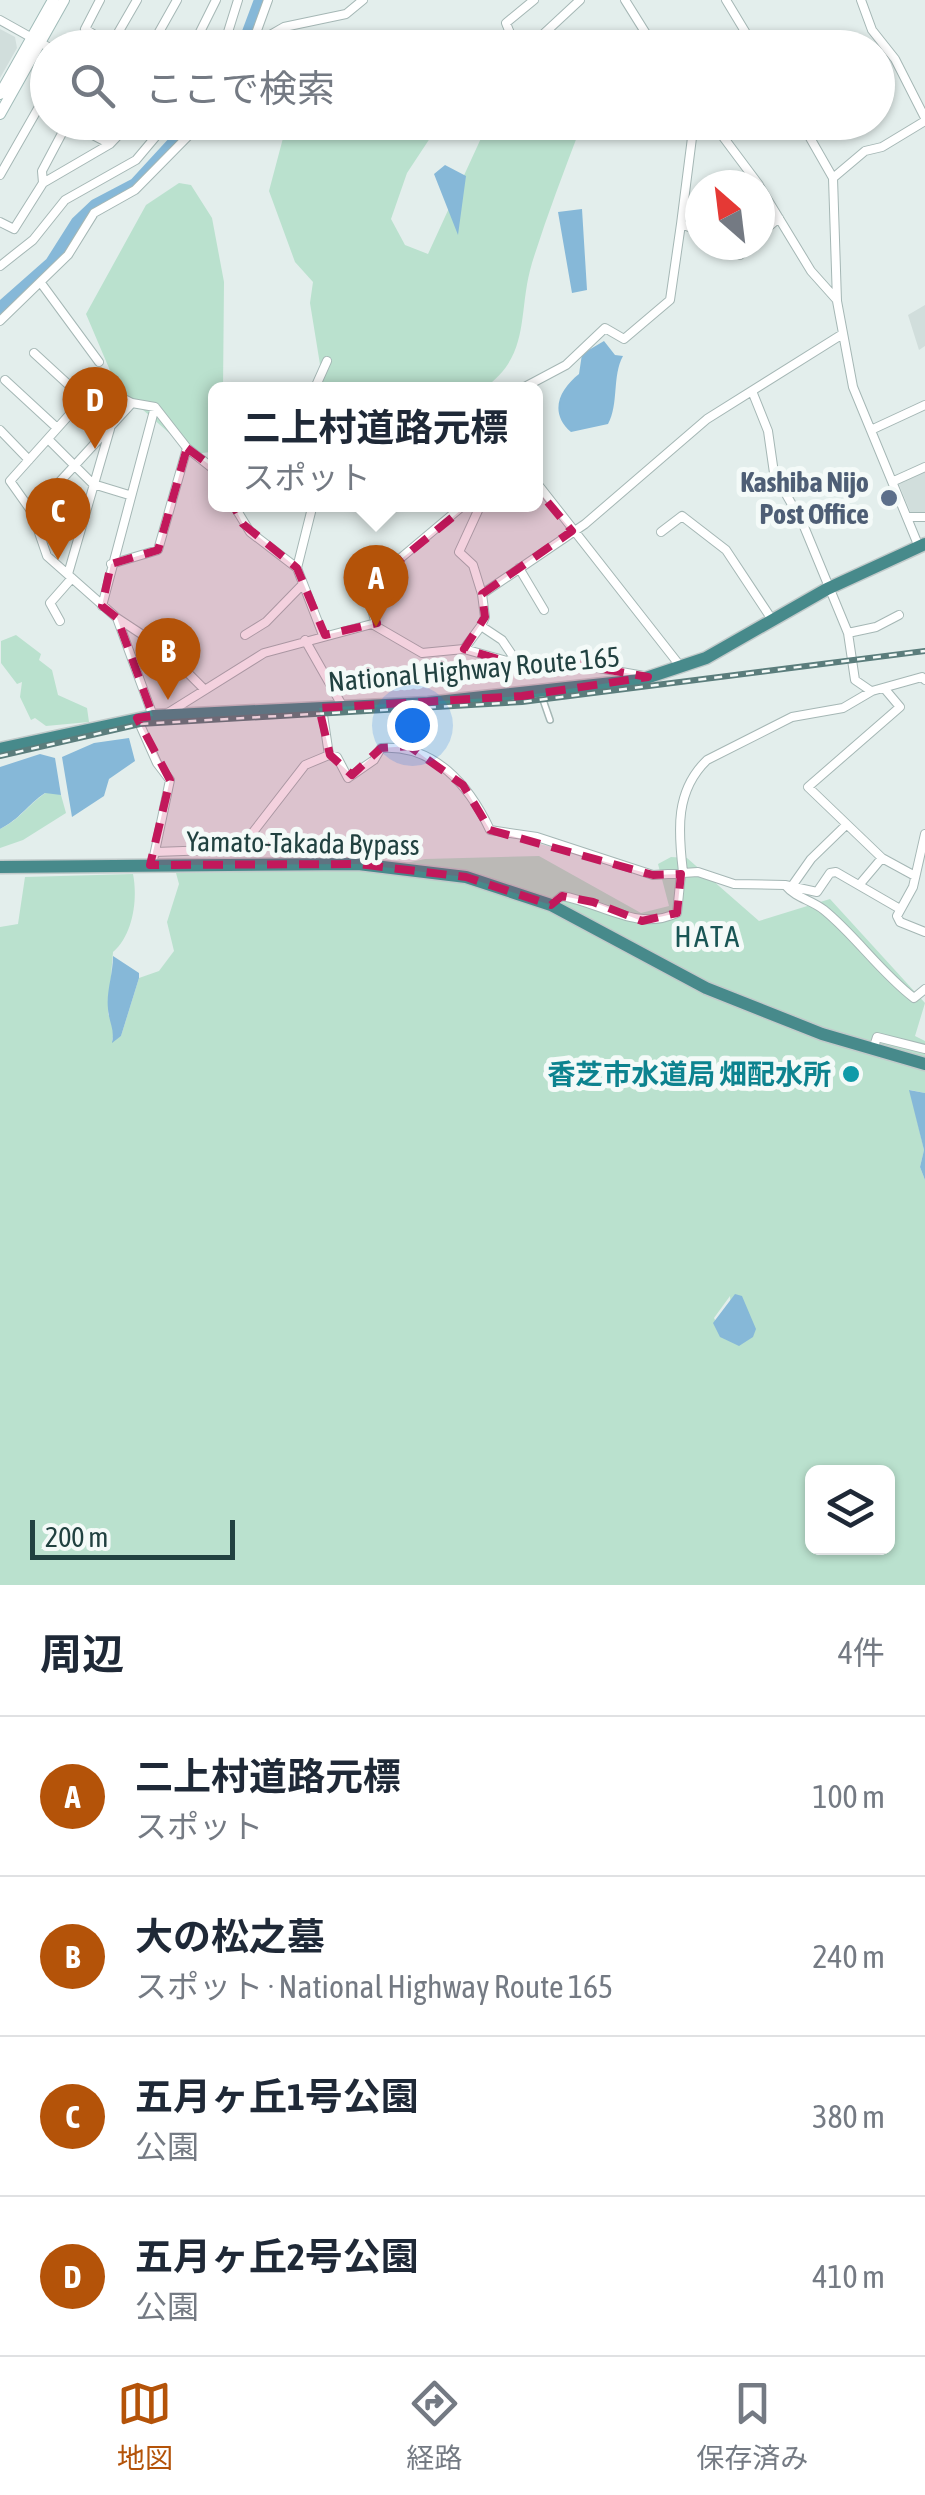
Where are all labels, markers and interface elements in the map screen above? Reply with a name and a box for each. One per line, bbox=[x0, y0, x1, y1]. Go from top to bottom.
search box bbox=[30, 30, 895, 140]
icon: search bbox=[65, 58, 120, 113]
text: ここで検索 bbox=[145, 67, 335, 110]
north arrow bbox=[685, 170, 775, 260]
pin: D bbox=[62, 366, 128, 449]
popup bbox=[208, 382, 543, 512]
text: 二上村道路元標 bbox=[242, 406, 509, 449]
text: スポット bbox=[242, 459, 371, 496]
place label: Kashiba Nijo Post Office bbox=[740, 466, 869, 530]
pin: C bbox=[26, 478, 90, 560]
marker: Kashiba Nijo Post Office bbox=[878, 487, 900, 509]
pin: A bbox=[344, 544, 408, 627]
pin: B bbox=[136, 618, 200, 700]
street label: National Highway Route 165 bbox=[327, 640, 621, 698]
your location bbox=[387, 700, 438, 751]
street label: Yamato-Takada Bypass bbox=[186, 825, 420, 861]
district label: HATA bbox=[674, 919, 742, 953]
place label: 香芝市水道局 畑配水所 bbox=[547, 1058, 831, 1090]
marker: 香芝市水道局 畑配水所 bbox=[840, 1063, 862, 1085]
map controls bbox=[805, 1465, 895, 1555]
button: layers bbox=[805, 1465, 895, 1555]
scale bar bbox=[30, 1515, 235, 1560]
text: 200 m bbox=[45, 1521, 108, 1553]
text: 周辺 bbox=[40, 1630, 124, 1678]
text: 4件 bbox=[838, 1634, 885, 1671]
text: 二上村道路元標 bbox=[135, 1755, 401, 1798]
text: A bbox=[65, 1778, 80, 1815]
text: 100 m bbox=[812, 1778, 885, 1815]
text: スポット bbox=[135, 1808, 263, 1845]
text: 大の松之墓 bbox=[135, 1915, 325, 1958]
text: B bbox=[65, 1938, 80, 1975]
text: 240 m bbox=[812, 1938, 885, 1975]
text: スポット · National Highway Route 165 bbox=[135, 1968, 613, 2005]
text: 五月ヶ丘1号公園 bbox=[135, 2075, 419, 2118]
text: C bbox=[65, 2098, 80, 2135]
text: 380 m bbox=[812, 2098, 885, 2135]
text: 公園 bbox=[135, 2128, 199, 2165]
text: 五月ヶ丘2号公園 bbox=[135, 2235, 419, 2278]
text: D bbox=[64, 2258, 81, 2295]
text: 410 m bbox=[812, 2258, 885, 2295]
text: 公園 bbox=[135, 2288, 199, 2325]
tab: 地図 bbox=[117, 2376, 173, 2476]
tab: 経路 bbox=[406, 2376, 462, 2476]
tab: 保存済み bbox=[696, 2376, 808, 2476]

